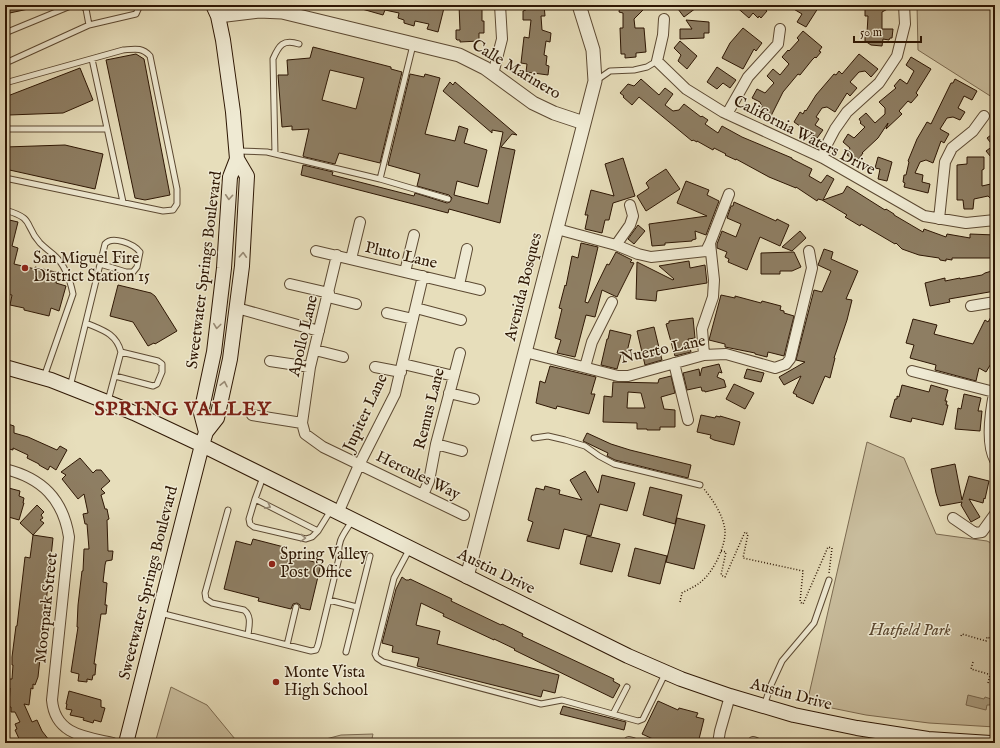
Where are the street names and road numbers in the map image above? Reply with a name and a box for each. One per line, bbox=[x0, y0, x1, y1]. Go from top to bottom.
street label: Calle Marinero bbox=[468, 36, 564, 105]
street label: California Waters Drive bbox=[730, 92, 878, 180]
street label: Sweetwater Springs Boulevard bbox=[183, 170, 227, 370]
street label: Avenida Bosques bbox=[501, 231, 547, 344]
street label: Pluto Lane bbox=[363, 238, 439, 274]
street label: Apollo Lane bbox=[285, 293, 323, 380]
street label: Nuerto Lane bbox=[619, 331, 707, 369]
street label: Remus Lane bbox=[410, 366, 450, 452]
street label: Jupiter Lane bbox=[338, 371, 393, 457]
street label: Hercules Way bbox=[372, 447, 464, 505]
street label: Sweetwater Springs Boulevard bbox=[115, 484, 183, 682]
street label: Austin Drive bbox=[453, 544, 538, 599]
street label: Moorpark Street bbox=[31, 551, 63, 664]
street label: Austin Drive bbox=[747, 674, 834, 716]

